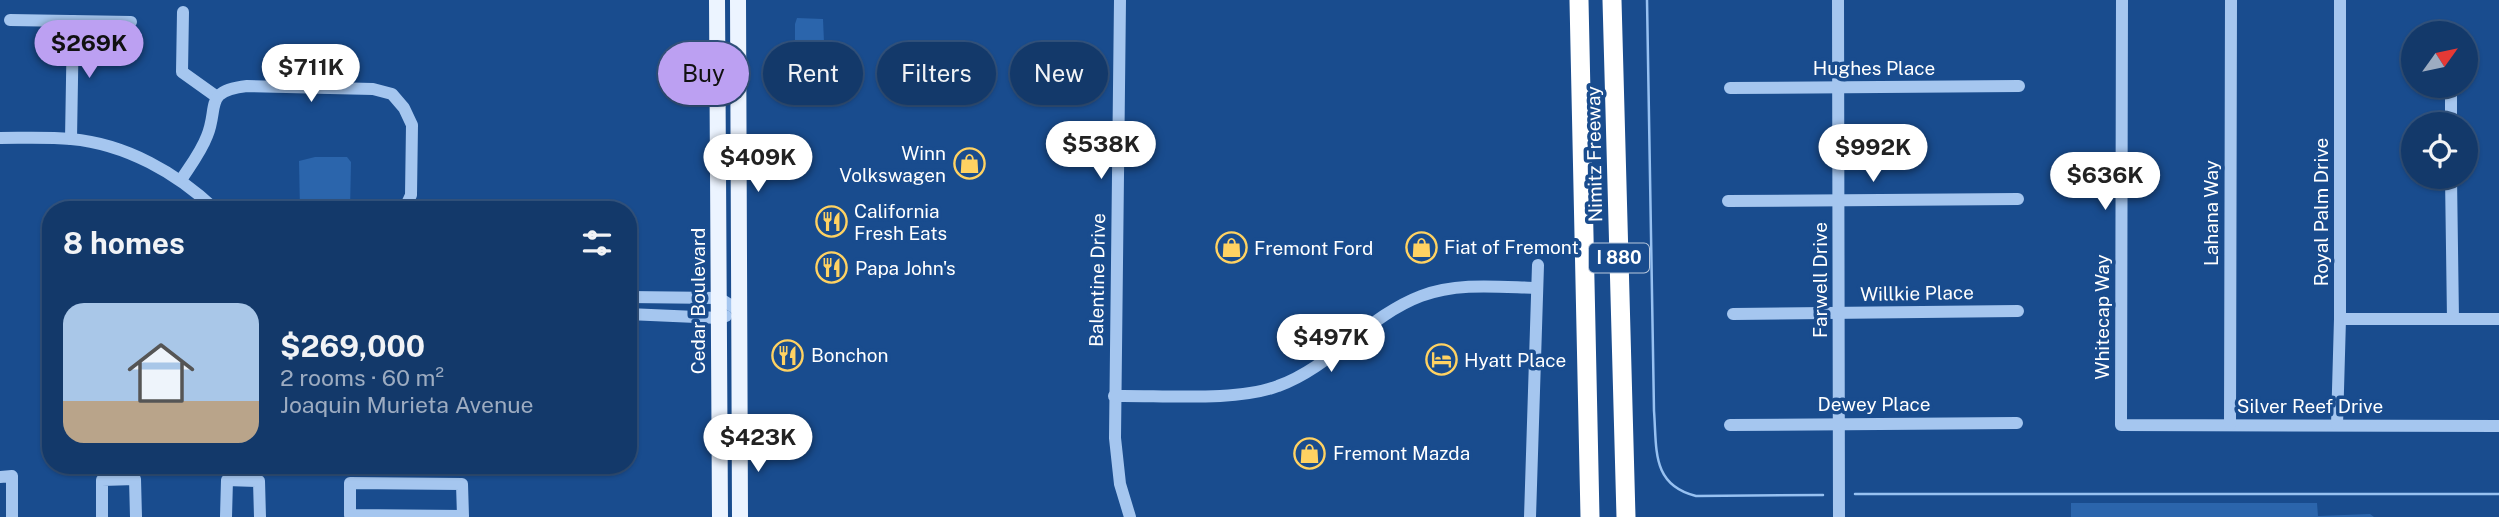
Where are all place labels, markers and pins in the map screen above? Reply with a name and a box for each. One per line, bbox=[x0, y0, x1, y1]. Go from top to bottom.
pin: $269K bbox=[40, 20, 138, 80]
pin: $711K bbox=[262, 44, 360, 104]
pin: $538K bbox=[1052, 122, 1150, 181]
pin: $992K bbox=[1824, 124, 1922, 184]
pin: $409K bbox=[709, 134, 807, 194]
place label: Winn Volkswagen bbox=[839, 142, 946, 186]
shop icon: Winn Volkswagen bbox=[952, 147, 986, 181]
pin: $636K bbox=[2056, 152, 2154, 212]
place label: California Fresh Eats bbox=[854, 200, 947, 244]
restaurant icon: California Fresh Eats bbox=[814, 205, 848, 239]
shop icon: Fiat of Fremont bbox=[1404, 230, 1438, 264]
shop icon: Fremont Ford bbox=[1214, 231, 1248, 265]
place label: Fiat of Fremont bbox=[1444, 236, 1579, 258]
place label: Fremont Ford bbox=[1254, 237, 1373, 259]
restaurant icon: Papa John's bbox=[815, 251, 849, 285]
place label: Papa John's bbox=[855, 257, 956, 279]
pin: $497K bbox=[1282, 314, 1380, 374]
restaurant icon: Bonchon bbox=[771, 338, 805, 372]
hotel icon: Hyatt Place bbox=[1424, 343, 1458, 377]
place label: Bonchon bbox=[811, 344, 888, 366]
place label: Hyatt Place bbox=[1464, 349, 1566, 371]
pin: $423K bbox=[709, 414, 807, 474]
shop icon: Fremont Mazda bbox=[1293, 436, 1327, 470]
place label: Fremont Mazda bbox=[1333, 442, 1470, 464]

